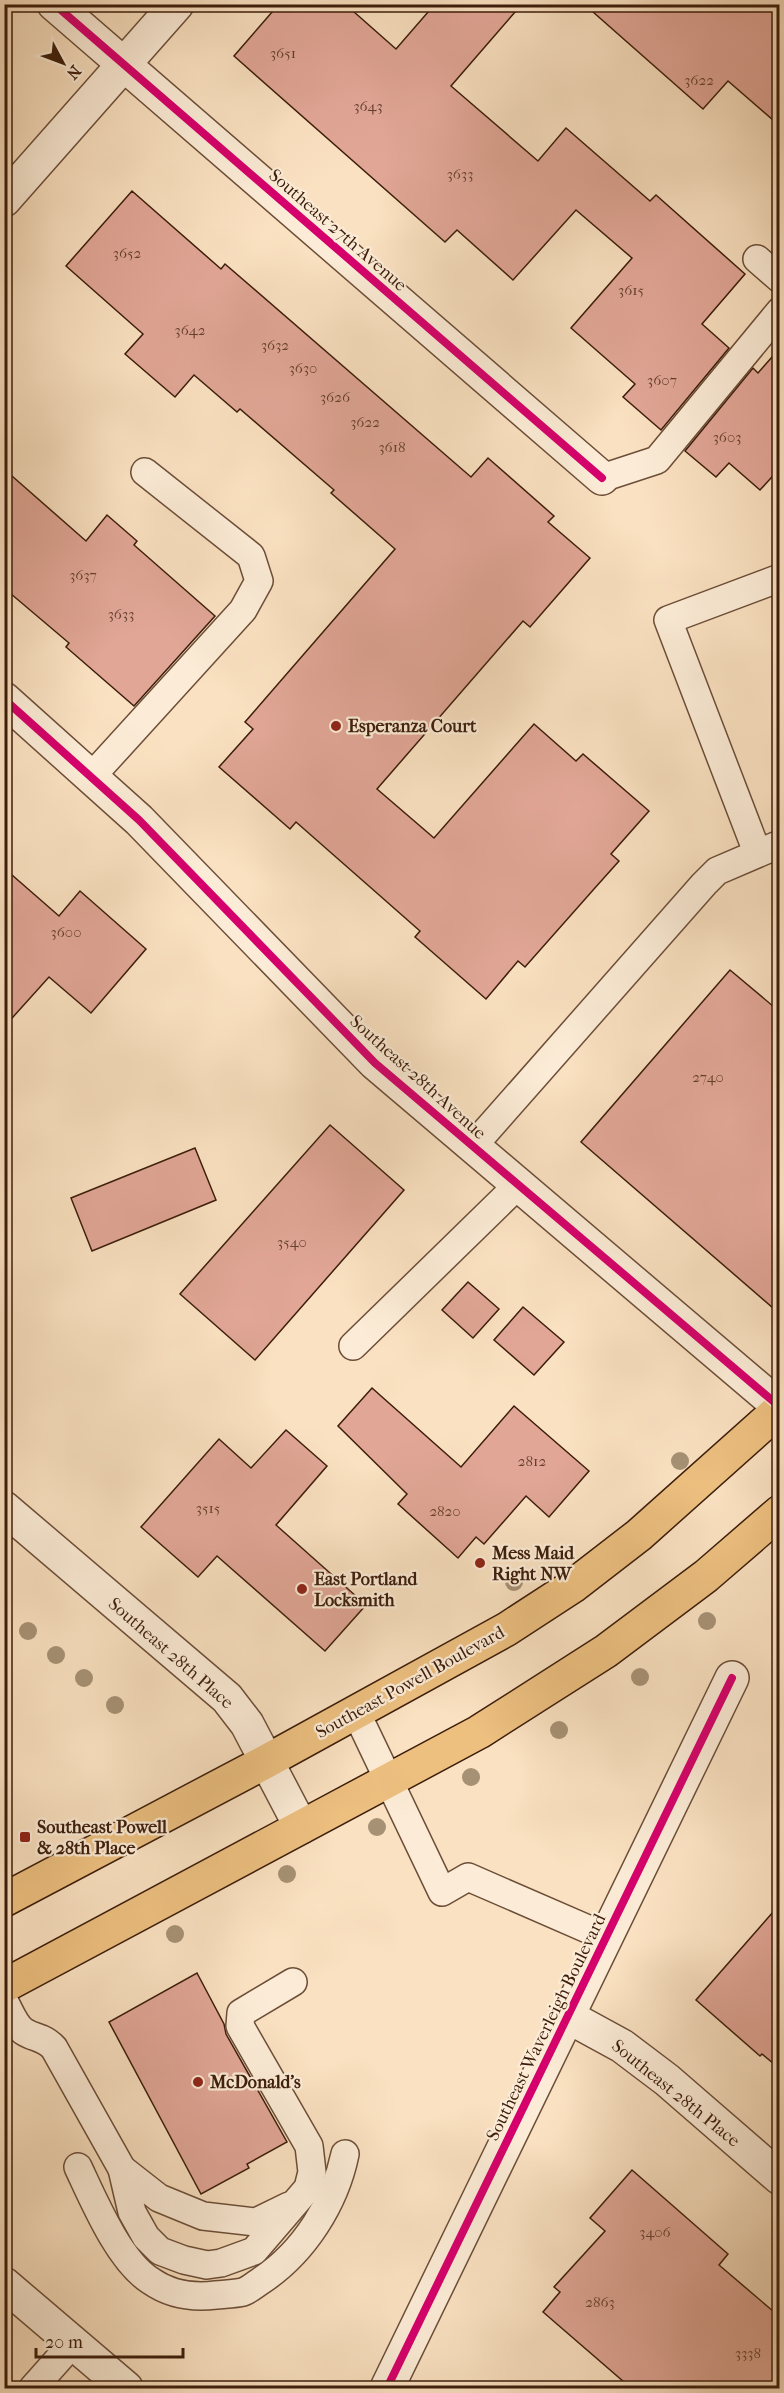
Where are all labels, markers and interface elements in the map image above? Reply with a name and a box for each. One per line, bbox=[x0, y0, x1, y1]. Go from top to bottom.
north arrow bbox=[33, 33, 93, 93]
house number: 3651 bbox=[270, 44, 296, 62]
text: N bbox=[62, 62, 85, 84]
house number: 3622 bbox=[684, 71, 714, 89]
house number: 3643 bbox=[353, 97, 383, 115]
street label: Southeast 27th Avenue bbox=[265, 165, 411, 296]
house number: 3633 bbox=[447, 165, 473, 183]
house number: 3652 bbox=[113, 244, 142, 262]
house number: 3615 bbox=[618, 281, 644, 299]
house number: 3642 bbox=[175, 321, 206, 339]
house number: 3632 bbox=[261, 336, 289, 354]
house number: 3630 bbox=[289, 359, 317, 377]
house number: 3607 bbox=[647, 371, 677, 389]
house number: 3626 bbox=[320, 388, 351, 406]
house number: 3622 bbox=[350, 413, 380, 431]
house number: 3603 bbox=[713, 428, 741, 446]
house number: 3618 bbox=[378, 438, 406, 456]
house number: 3637 bbox=[69, 566, 97, 584]
house number: 3633 bbox=[108, 605, 134, 623]
place label: Esperanza Court bbox=[348, 716, 477, 737]
marker: Esperanza Court bbox=[329, 719, 343, 733]
house number: 3600 bbox=[51, 923, 81, 941]
street label: Southeast 28th Avenue bbox=[345, 1011, 490, 1144]
house number: 2740 bbox=[692, 1068, 724, 1086]
house number: 3540 bbox=[277, 1233, 307, 1251]
house number: 2812 bbox=[518, 1452, 546, 1470]
house number: 3515 bbox=[196, 1499, 220, 1517]
house number: 2820 bbox=[429, 1502, 461, 1520]
place label: Mess Maid Right NW bbox=[491, 1543, 575, 1585]
marker: Mess Maid Right NW bbox=[473, 1556, 487, 1570]
place label: East Portland Locksmith bbox=[314, 1569, 419, 1611]
marker: East Portland Locksmith bbox=[295, 1582, 309, 1596]
street label: Southeast 28th Place bbox=[104, 1593, 238, 1713]
street label: Southeast Powell Boulevard bbox=[312, 1622, 509, 1743]
place label: Southeast Powell & 28th Place bbox=[37, 1817, 168, 1859]
marker: Southeast Powell & 28th Place bbox=[18, 1830, 32, 1844]
street label: Southeast Waverleigh Boulevard bbox=[482, 1910, 611, 2144]
street label: Southeast 28th Place bbox=[607, 2035, 744, 2152]
place label: McDonald's bbox=[209, 2072, 301, 2093]
marker: McDonald's bbox=[191, 2075, 205, 2089]
house number: 3406 bbox=[639, 2223, 672, 2241]
house number: 2863 bbox=[585, 2293, 615, 2311]
scale bar bbox=[36, 2321, 183, 2359]
text: 20 m bbox=[45, 2332, 83, 2353]
house number: 3338 bbox=[735, 2344, 761, 2362]

